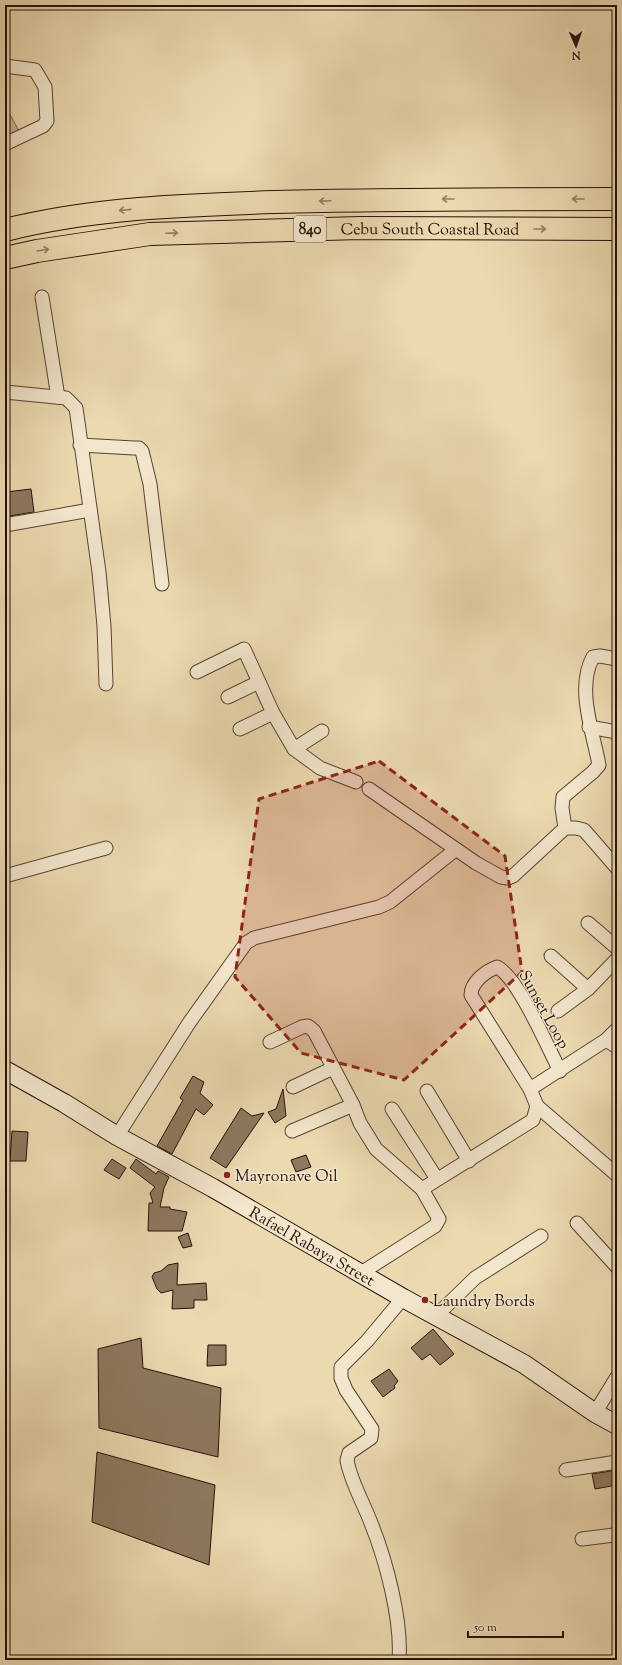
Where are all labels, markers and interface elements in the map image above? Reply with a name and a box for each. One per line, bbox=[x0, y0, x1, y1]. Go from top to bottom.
north arrow bbox=[556, 26, 596, 66]
text: N bbox=[571, 47, 582, 63]
one-way arrow bbox=[572, 195, 585, 203]
one-way arrow bbox=[442, 196, 455, 203]
one-way arrow bbox=[319, 197, 332, 205]
one-way arrow bbox=[119, 206, 132, 214]
road number: 840 bbox=[294, 216, 326, 242]
street label: Cebu South Coastal Road bbox=[340, 219, 519, 243]
one-way arrow bbox=[533, 225, 546, 232]
one-way arrow bbox=[165, 229, 178, 237]
one-way arrow bbox=[36, 246, 49, 254]
street label: Sunset Loop bbox=[512, 967, 574, 1054]
place label: Mayronave Oil bbox=[235, 1166, 338, 1189]
marker: Mayronave Oil bbox=[222, 1170, 232, 1180]
street label: Rafael Rabaya Street bbox=[244, 1202, 379, 1293]
place label: Laundry Bords bbox=[433, 1291, 535, 1314]
marker: Laundry Bords bbox=[420, 1295, 430, 1305]
scale bar bbox=[468, 1613, 563, 1639]
text: 50 m bbox=[473, 1619, 497, 1637]

